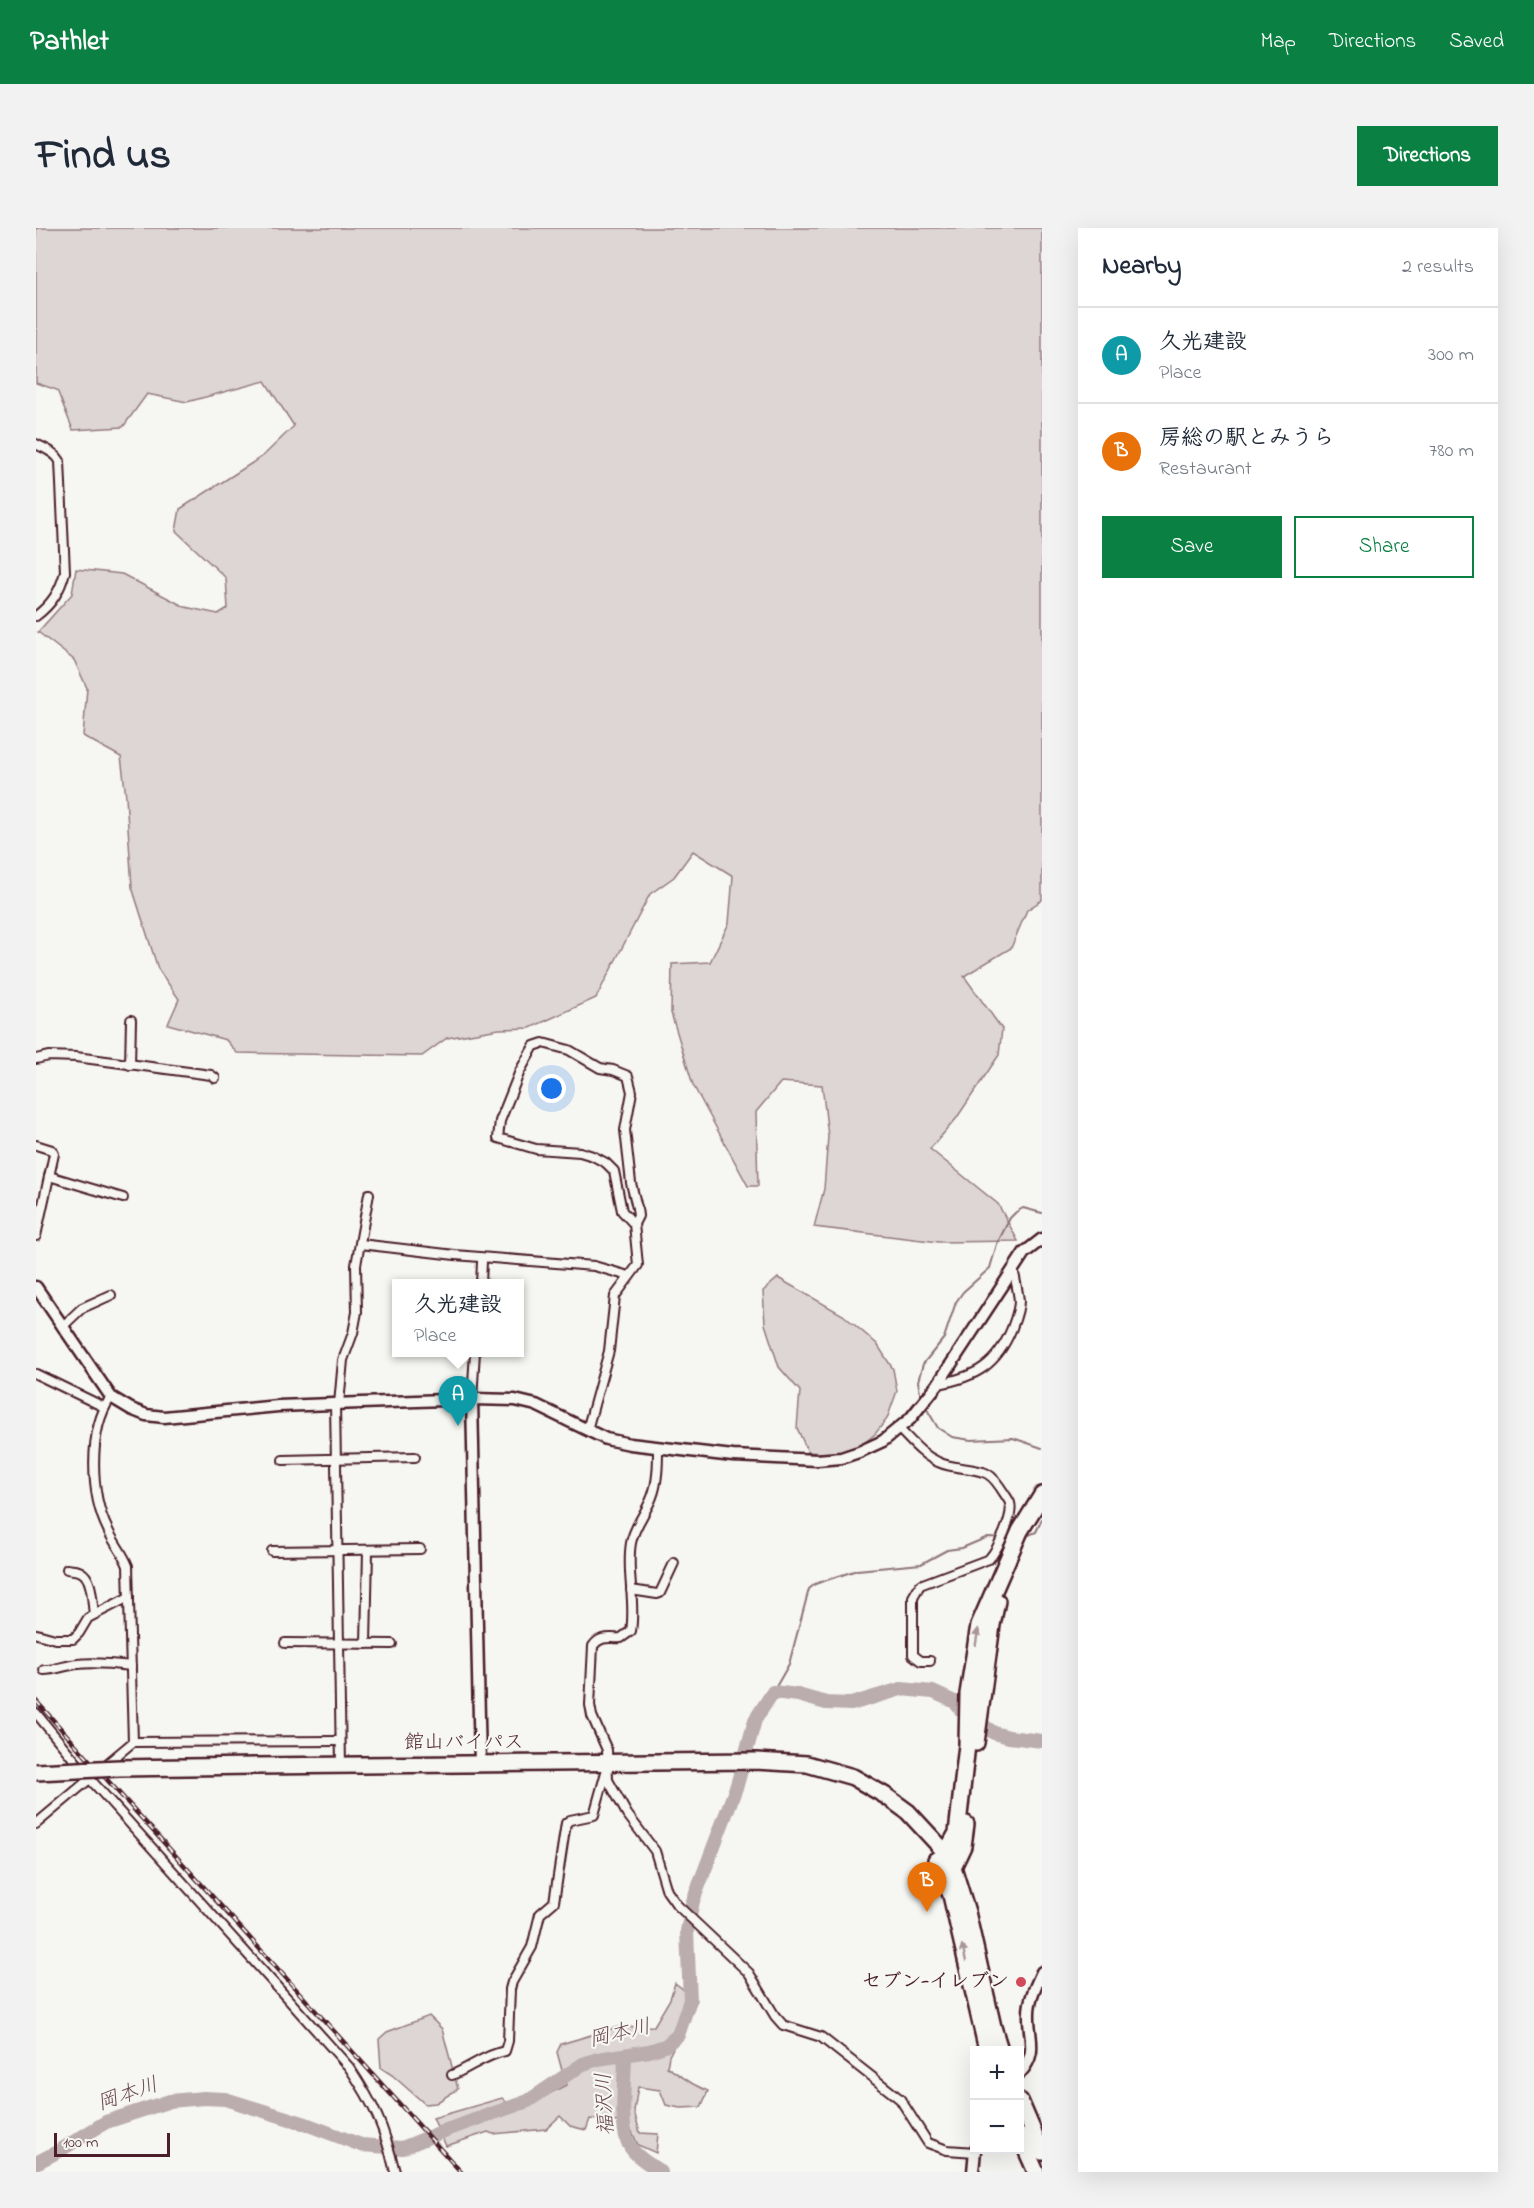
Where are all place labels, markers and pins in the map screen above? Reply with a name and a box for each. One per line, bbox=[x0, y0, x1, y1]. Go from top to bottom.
pin: A bbox=[438, 1376, 478, 1426]
pin: B bbox=[908, 1862, 946, 1912]
place label: セブン-イレブン bbox=[862, 1968, 1009, 1997]
marker: セブン-イレブン bbox=[1014, 1975, 1028, 1989]

